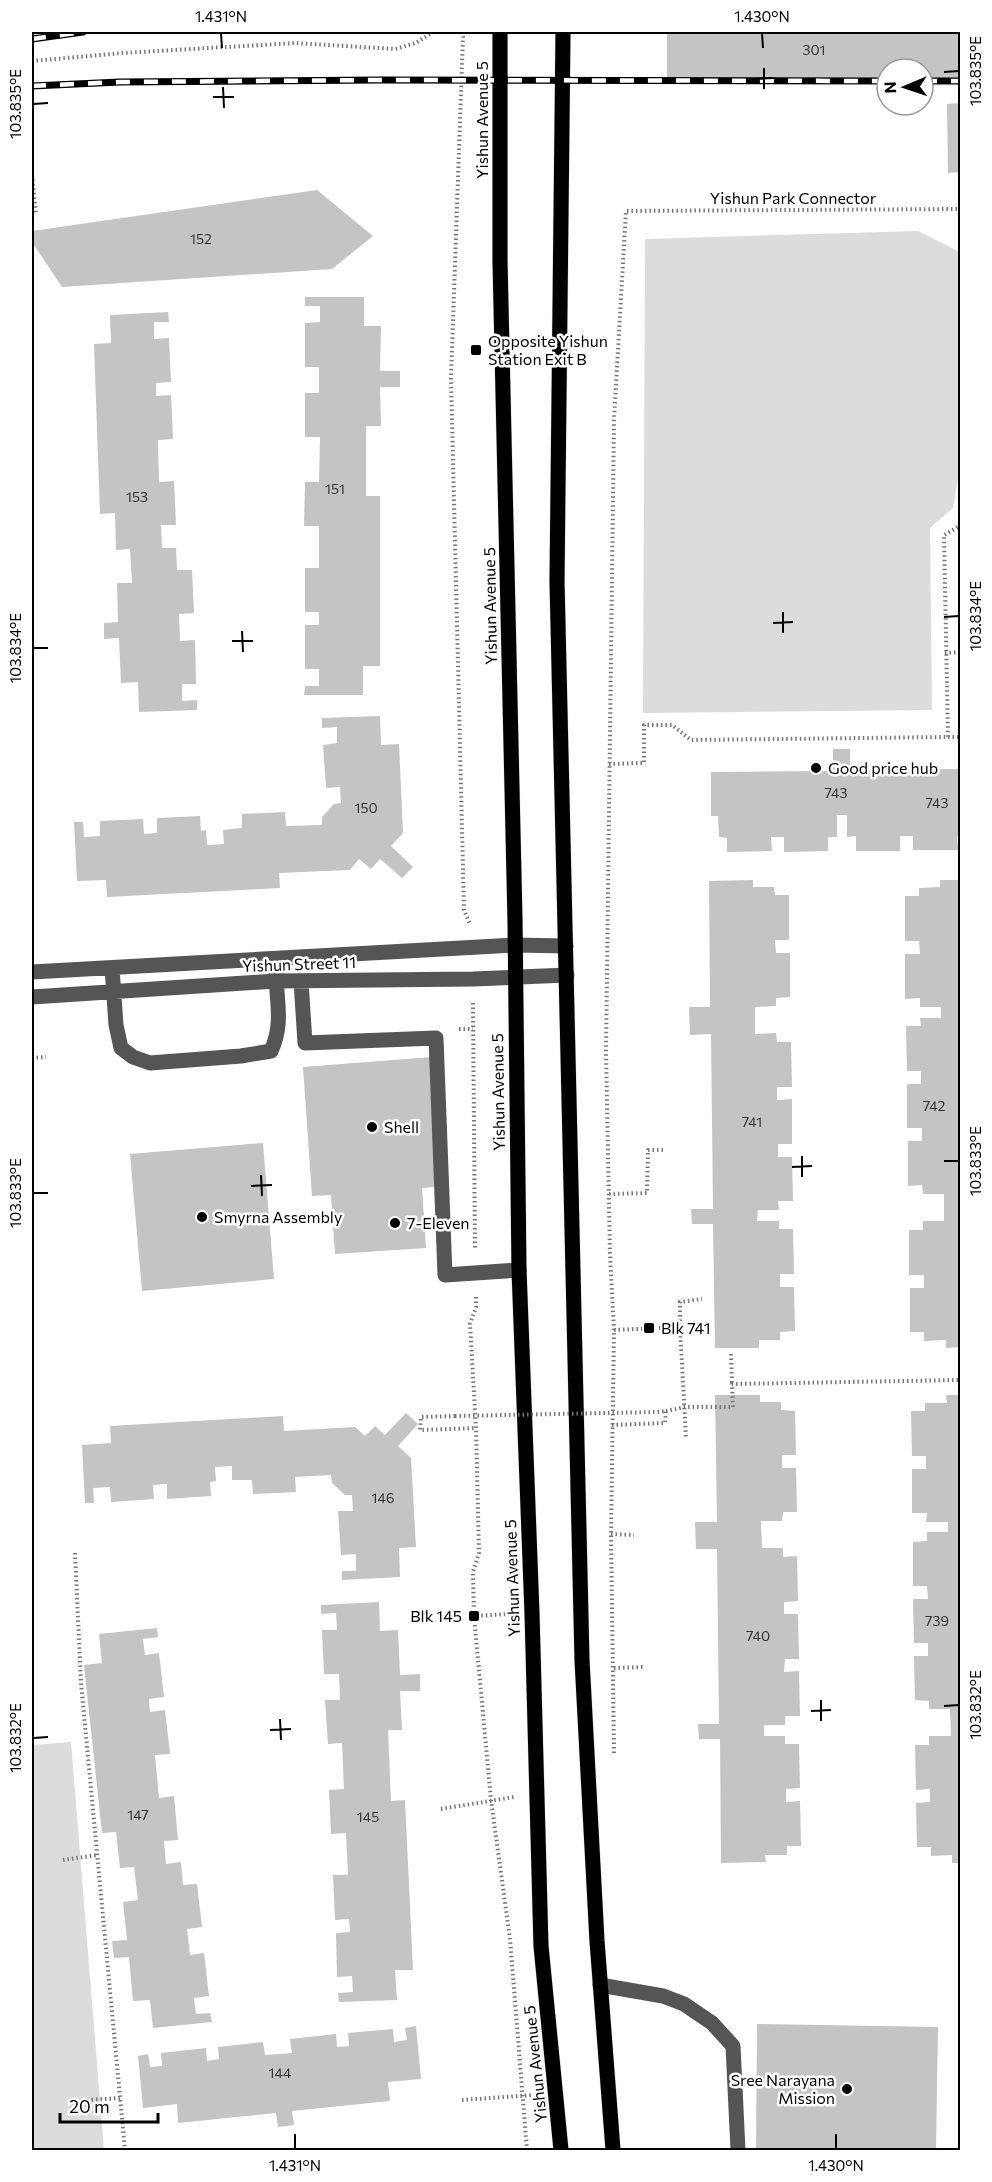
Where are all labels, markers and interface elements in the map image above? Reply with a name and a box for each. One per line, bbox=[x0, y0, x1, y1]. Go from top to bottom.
text: 1.431°N bbox=[195, 7, 247, 25]
text: 1.430°N bbox=[734, 7, 790, 25]
text: 103.835°E bbox=[966, 36, 984, 106]
house number: 301 bbox=[802, 41, 826, 58]
north arrow bbox=[875, 57, 935, 117]
street label: Yishun Avenue 5 bbox=[472, 61, 491, 179]
text: 103.835°E bbox=[6, 69, 24, 139]
text: N bbox=[880, 81, 899, 94]
street label: Yishun Park Connector bbox=[710, 188, 877, 207]
house number: 152 bbox=[190, 230, 212, 247]
place label: Opposite Yishun Station Exit B bbox=[488, 331, 608, 368]
marker: Opposite Yishun Station Exit B bbox=[469, 343, 483, 357]
house number: 151 bbox=[325, 480, 345, 497]
house number: 153 bbox=[126, 488, 148, 505]
street label: Yishun Avenue 5 bbox=[479, 547, 500, 665]
text: 103.834°E bbox=[966, 581, 984, 651]
text: 103.834°E bbox=[6, 613, 24, 683]
place label: Good price hub bbox=[828, 758, 938, 777]
marker: Good price hub bbox=[809, 761, 823, 775]
house number: 743 bbox=[825, 784, 847, 801]
house number: 743 bbox=[926, 794, 948, 811]
house number: 150 bbox=[354, 799, 378, 816]
street label: Yishun Street 11 bbox=[242, 952, 356, 975]
street label: Yishun Avenue 5 bbox=[487, 1033, 508, 1151]
house number: 742 bbox=[923, 1097, 945, 1114]
house number: 741 bbox=[742, 1113, 762, 1130]
place label: Shell bbox=[384, 1117, 419, 1136]
marker: Shell bbox=[365, 1120, 379, 1134]
text: 103.833°E bbox=[966, 1126, 984, 1196]
text: 103.833°E bbox=[6, 1158, 24, 1228]
place label: Smyrna Assembly bbox=[214, 1207, 342, 1226]
marker: Smyrna Assembly bbox=[195, 1210, 209, 1224]
place label: 7-Eleven bbox=[407, 1213, 470, 1232]
marker: 7-Eleven bbox=[388, 1216, 402, 1230]
place label: Blk 741 bbox=[661, 1318, 711, 1337]
marker: Blk 741 bbox=[642, 1321, 656, 1335]
house number: 146 bbox=[372, 1489, 394, 1506]
street label: Yishun Avenue 5 bbox=[500, 1519, 523, 1637]
place label: Blk 145 bbox=[410, 1606, 462, 1625]
marker: Blk 145 bbox=[467, 1609, 481, 1623]
house number: 739 bbox=[925, 1612, 949, 1629]
house number: 740 bbox=[746, 1627, 770, 1644]
text: 103.832°E bbox=[966, 1670, 984, 1740]
text: 103.832°E bbox=[6, 1703, 24, 1773]
house number: 147 bbox=[127, 1806, 149, 1823]
house number: 145 bbox=[357, 1808, 379, 1825]
street label: Yishun Avenue 5 bbox=[519, 2004, 550, 2124]
house number: 144 bbox=[269, 2064, 292, 2081]
place label: Sree Narayana Mission bbox=[731, 2070, 835, 2107]
marker: Sree Narayana Mission bbox=[840, 2082, 854, 2096]
scale bar bbox=[60, 2086, 158, 2124]
text: 20 m bbox=[69, 2095, 110, 2117]
text: 1.431°N bbox=[269, 2156, 321, 2174]
text: 1.430°N bbox=[808, 2156, 864, 2174]

